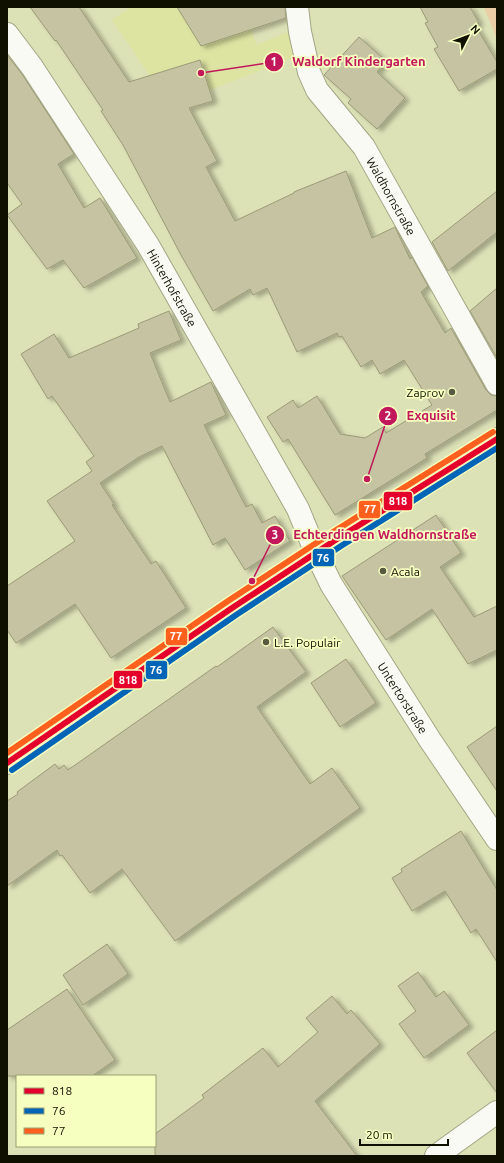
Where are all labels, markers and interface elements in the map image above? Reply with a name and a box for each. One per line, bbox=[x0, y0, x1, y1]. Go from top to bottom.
north arrow bbox=[448, 16, 488, 56]
text: N bbox=[468, 22, 483, 36]
callout: Waldorf Kindergarten bbox=[264, 49, 434, 74]
text: Waldorf Kindergarten bbox=[292, 54, 426, 68]
text: 1 bbox=[271, 55, 277, 68]
street label: Waldhornstraße bbox=[365, 155, 419, 237]
street label: Hinterhofstraße bbox=[145, 247, 199, 329]
place label: Zaprov bbox=[407, 386, 444, 399]
marker: Zaprov bbox=[447, 387, 457, 397]
callout: Exquisit bbox=[378, 403, 463, 428]
text: Exquisit bbox=[406, 408, 456, 422]
text: 2 bbox=[385, 409, 392, 422]
line badge: 818 bbox=[383, 491, 413, 511]
text: 818 bbox=[389, 495, 407, 507]
line badge: 77 bbox=[358, 500, 381, 519]
text: 77 bbox=[364, 503, 376, 515]
callout: Echterdingen Waldhornstraße bbox=[265, 522, 485, 547]
text: Echterdingen Waldhornstraße bbox=[293, 527, 477, 541]
text: 3 bbox=[272, 528, 278, 541]
line badge: 76 bbox=[312, 548, 335, 567]
text: 76 bbox=[317, 552, 329, 564]
place label: Acala bbox=[391, 565, 420, 578]
marker: Acala bbox=[378, 566, 388, 576]
line badge: 77 bbox=[165, 627, 188, 646]
text: 77 bbox=[170, 630, 182, 642]
place label: L.E. Populair bbox=[274, 636, 341, 649]
marker: L.E. Populair bbox=[261, 637, 271, 647]
line badge: 76 bbox=[145, 660, 168, 680]
street label: Untertorstraße bbox=[376, 660, 430, 736]
text: 76 bbox=[150, 664, 162, 676]
line badge: 818 bbox=[113, 670, 143, 689]
text: 818 bbox=[119, 674, 137, 686]
legend bbox=[16, 1075, 156, 1147]
text: 818 bbox=[52, 1084, 73, 1097]
text: 76 bbox=[52, 1104, 66, 1117]
scale bar bbox=[360, 1121, 448, 1147]
text: 77 bbox=[52, 1124, 66, 1137]
text: 20 m bbox=[366, 1128, 393, 1141]

